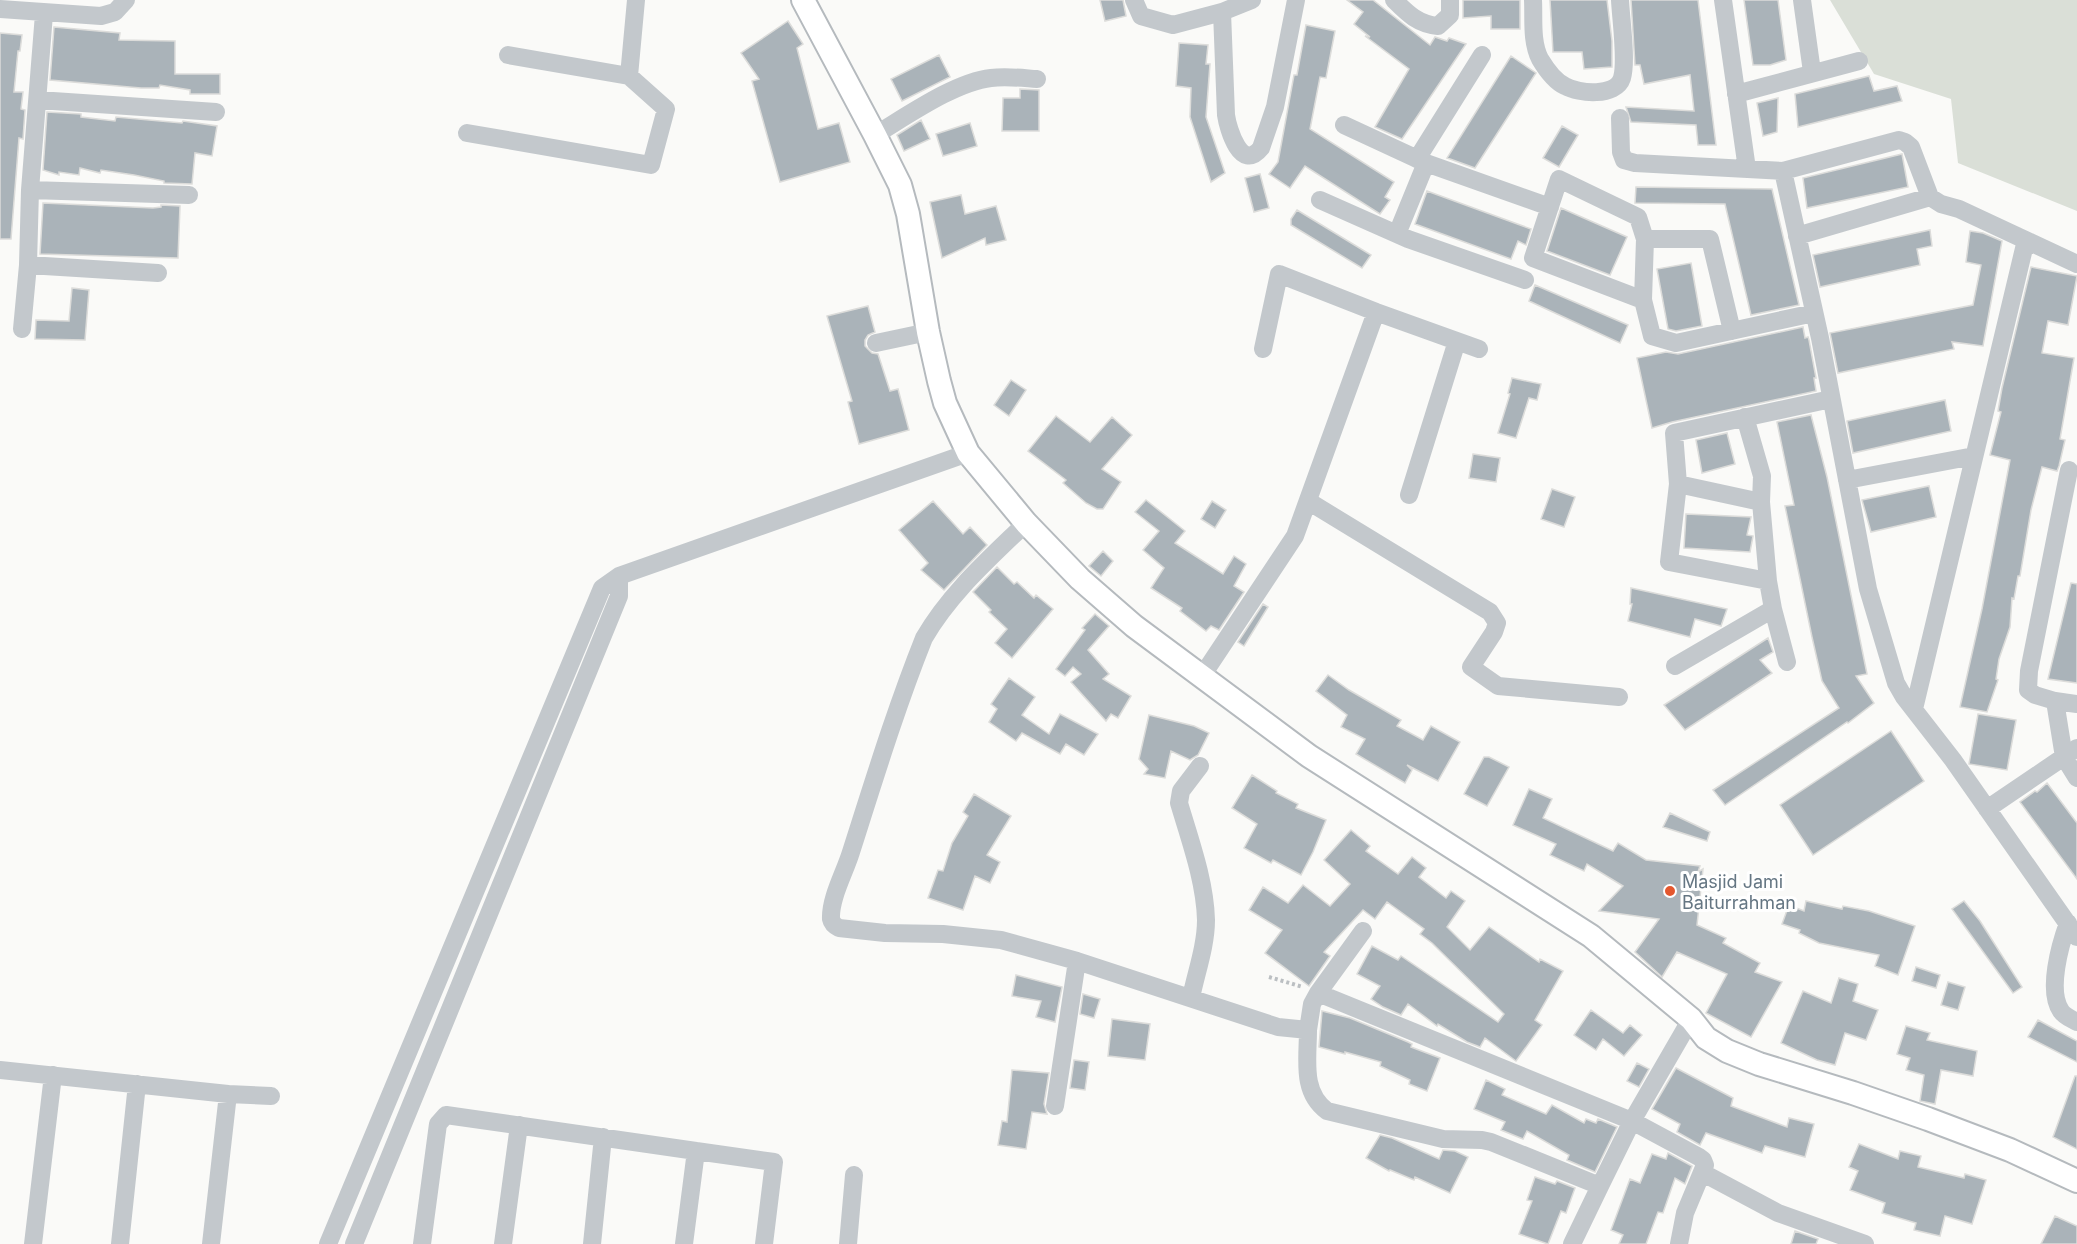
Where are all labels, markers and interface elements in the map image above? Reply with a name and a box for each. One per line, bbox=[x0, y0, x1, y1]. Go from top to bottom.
place label: Masjid Jami Baiturrahman bbox=[1682, 871, 1796, 913]
marker: Masjid Jami Baiturrahman bbox=[1663, 884, 1677, 898]

